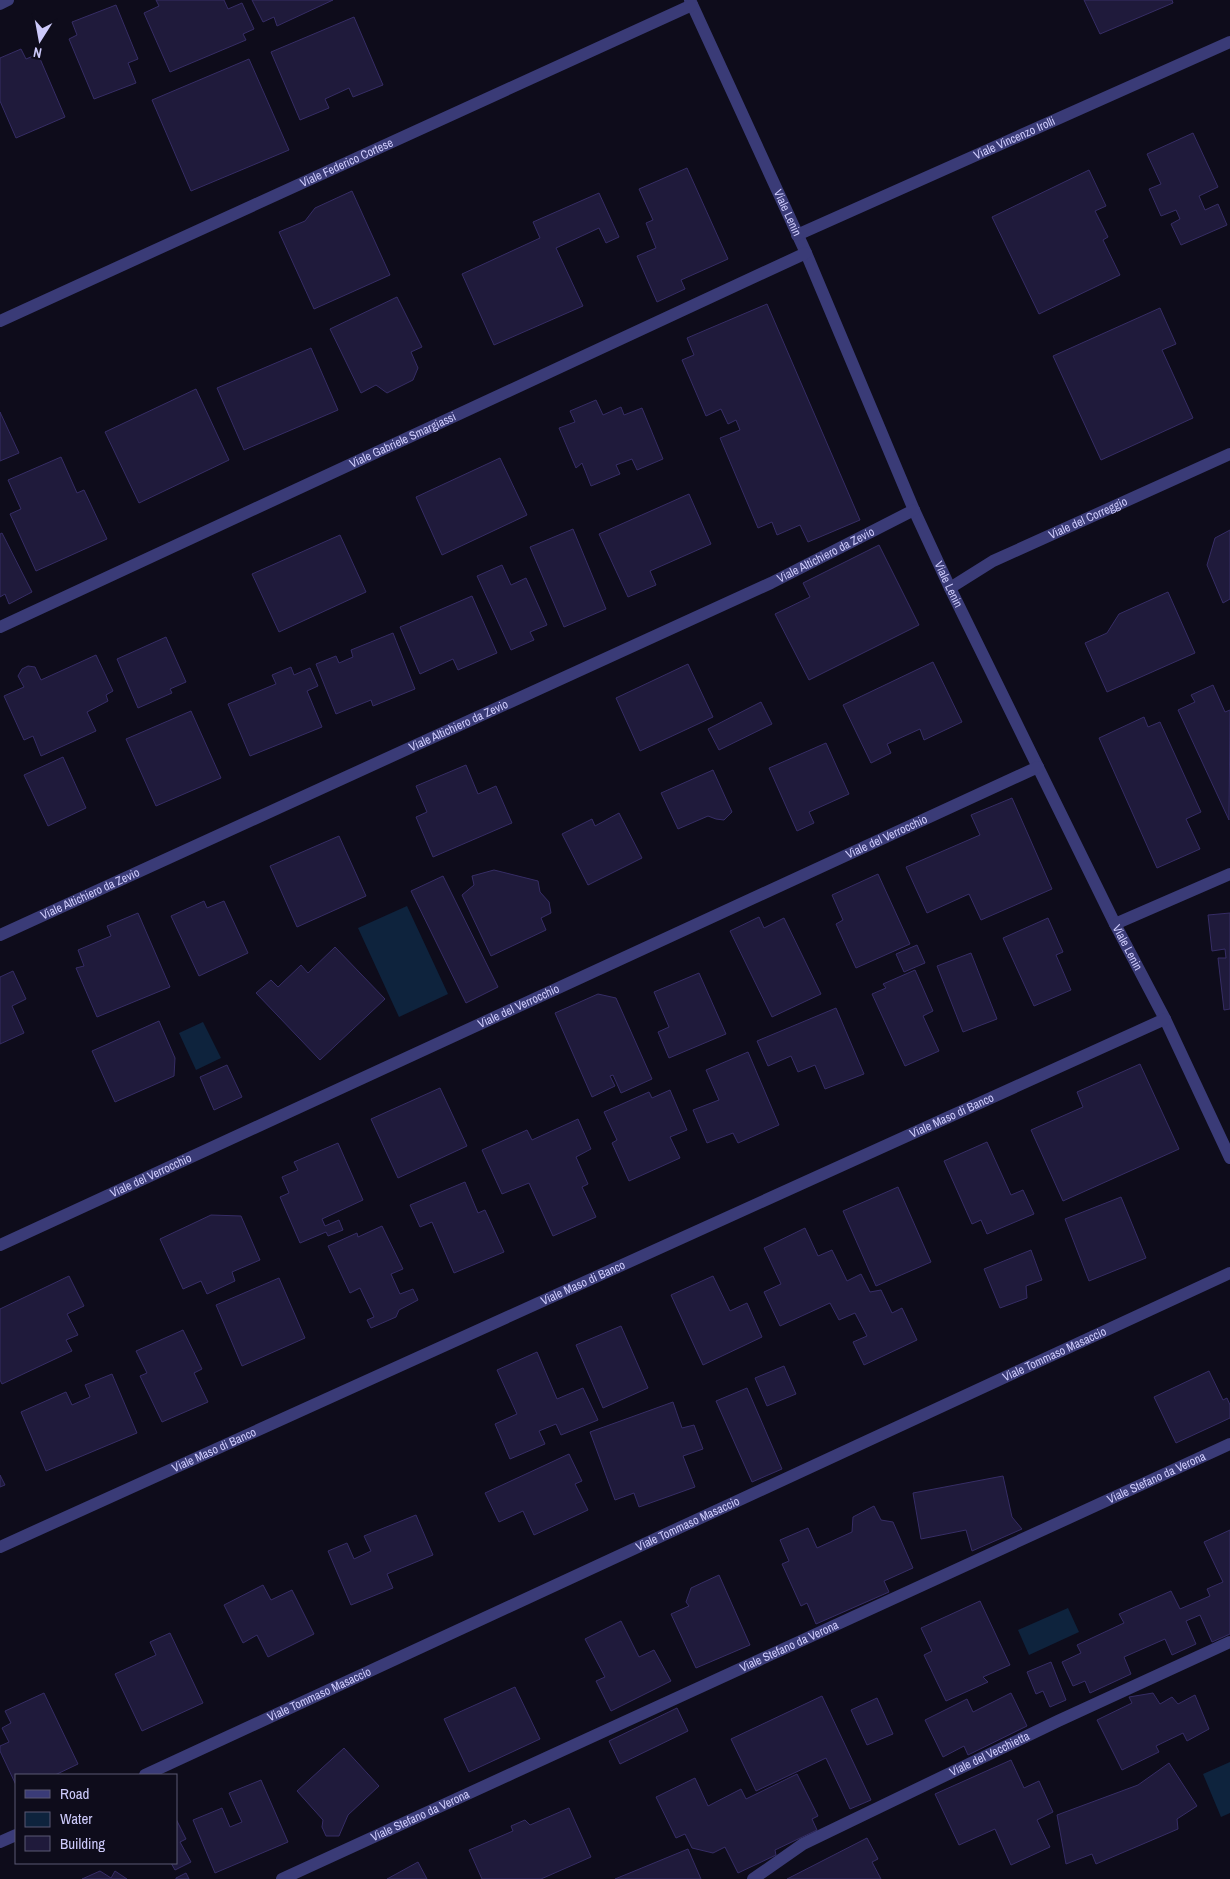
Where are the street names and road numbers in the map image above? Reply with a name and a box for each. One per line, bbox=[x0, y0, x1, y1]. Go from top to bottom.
street label: Viale Vincenzo Irolli bbox=[971, 113, 1058, 163]
street label: Viale Federico Cortese bbox=[297, 135, 396, 191]
street label: Viale Lenin bbox=[770, 187, 805, 239]
street label: Viale Gabriele Smargiassi bbox=[347, 409, 458, 472]
street label: Viale del Correggio bbox=[1046, 493, 1130, 543]
street label: Viale Altichiero da Zevio bbox=[774, 524, 877, 587]
street label: Viale Lenin bbox=[931, 558, 966, 610]
street label: Viale Altichiero da Zevio bbox=[406, 696, 511, 755]
street label: Viale del Verrocchio bbox=[843, 811, 930, 862]
street label: Viale Altichiero da Zevio bbox=[38, 864, 142, 923]
street label: Viale Lenin bbox=[1109, 922, 1146, 973]
street label: Viale del Verrocchio bbox=[475, 980, 562, 1032]
street label: Viale Maso di Banco bbox=[907, 1090, 996, 1142]
street label: Viale del Verrocchio bbox=[107, 1150, 194, 1201]
street label: Viale Maso di Banco bbox=[538, 1257, 628, 1309]
street label: Viale Tommaso Masaccio bbox=[1000, 1323, 1109, 1385]
street label: Viale Maso di Banco bbox=[169, 1424, 259, 1476]
street label: Viale Stefano da Verona bbox=[1104, 1448, 1209, 1507]
street label: Viale Tommaso Masaccio bbox=[633, 1493, 742, 1555]
street label: Viale Stefano da Verona bbox=[737, 1617, 841, 1676]
street label: Viale Tommaso Masaccio bbox=[265, 1663, 374, 1725]
street label: Viale del Vecchietta bbox=[947, 1728, 1033, 1780]
street label: Viale Stefano da Verona bbox=[368, 1786, 472, 1845]

